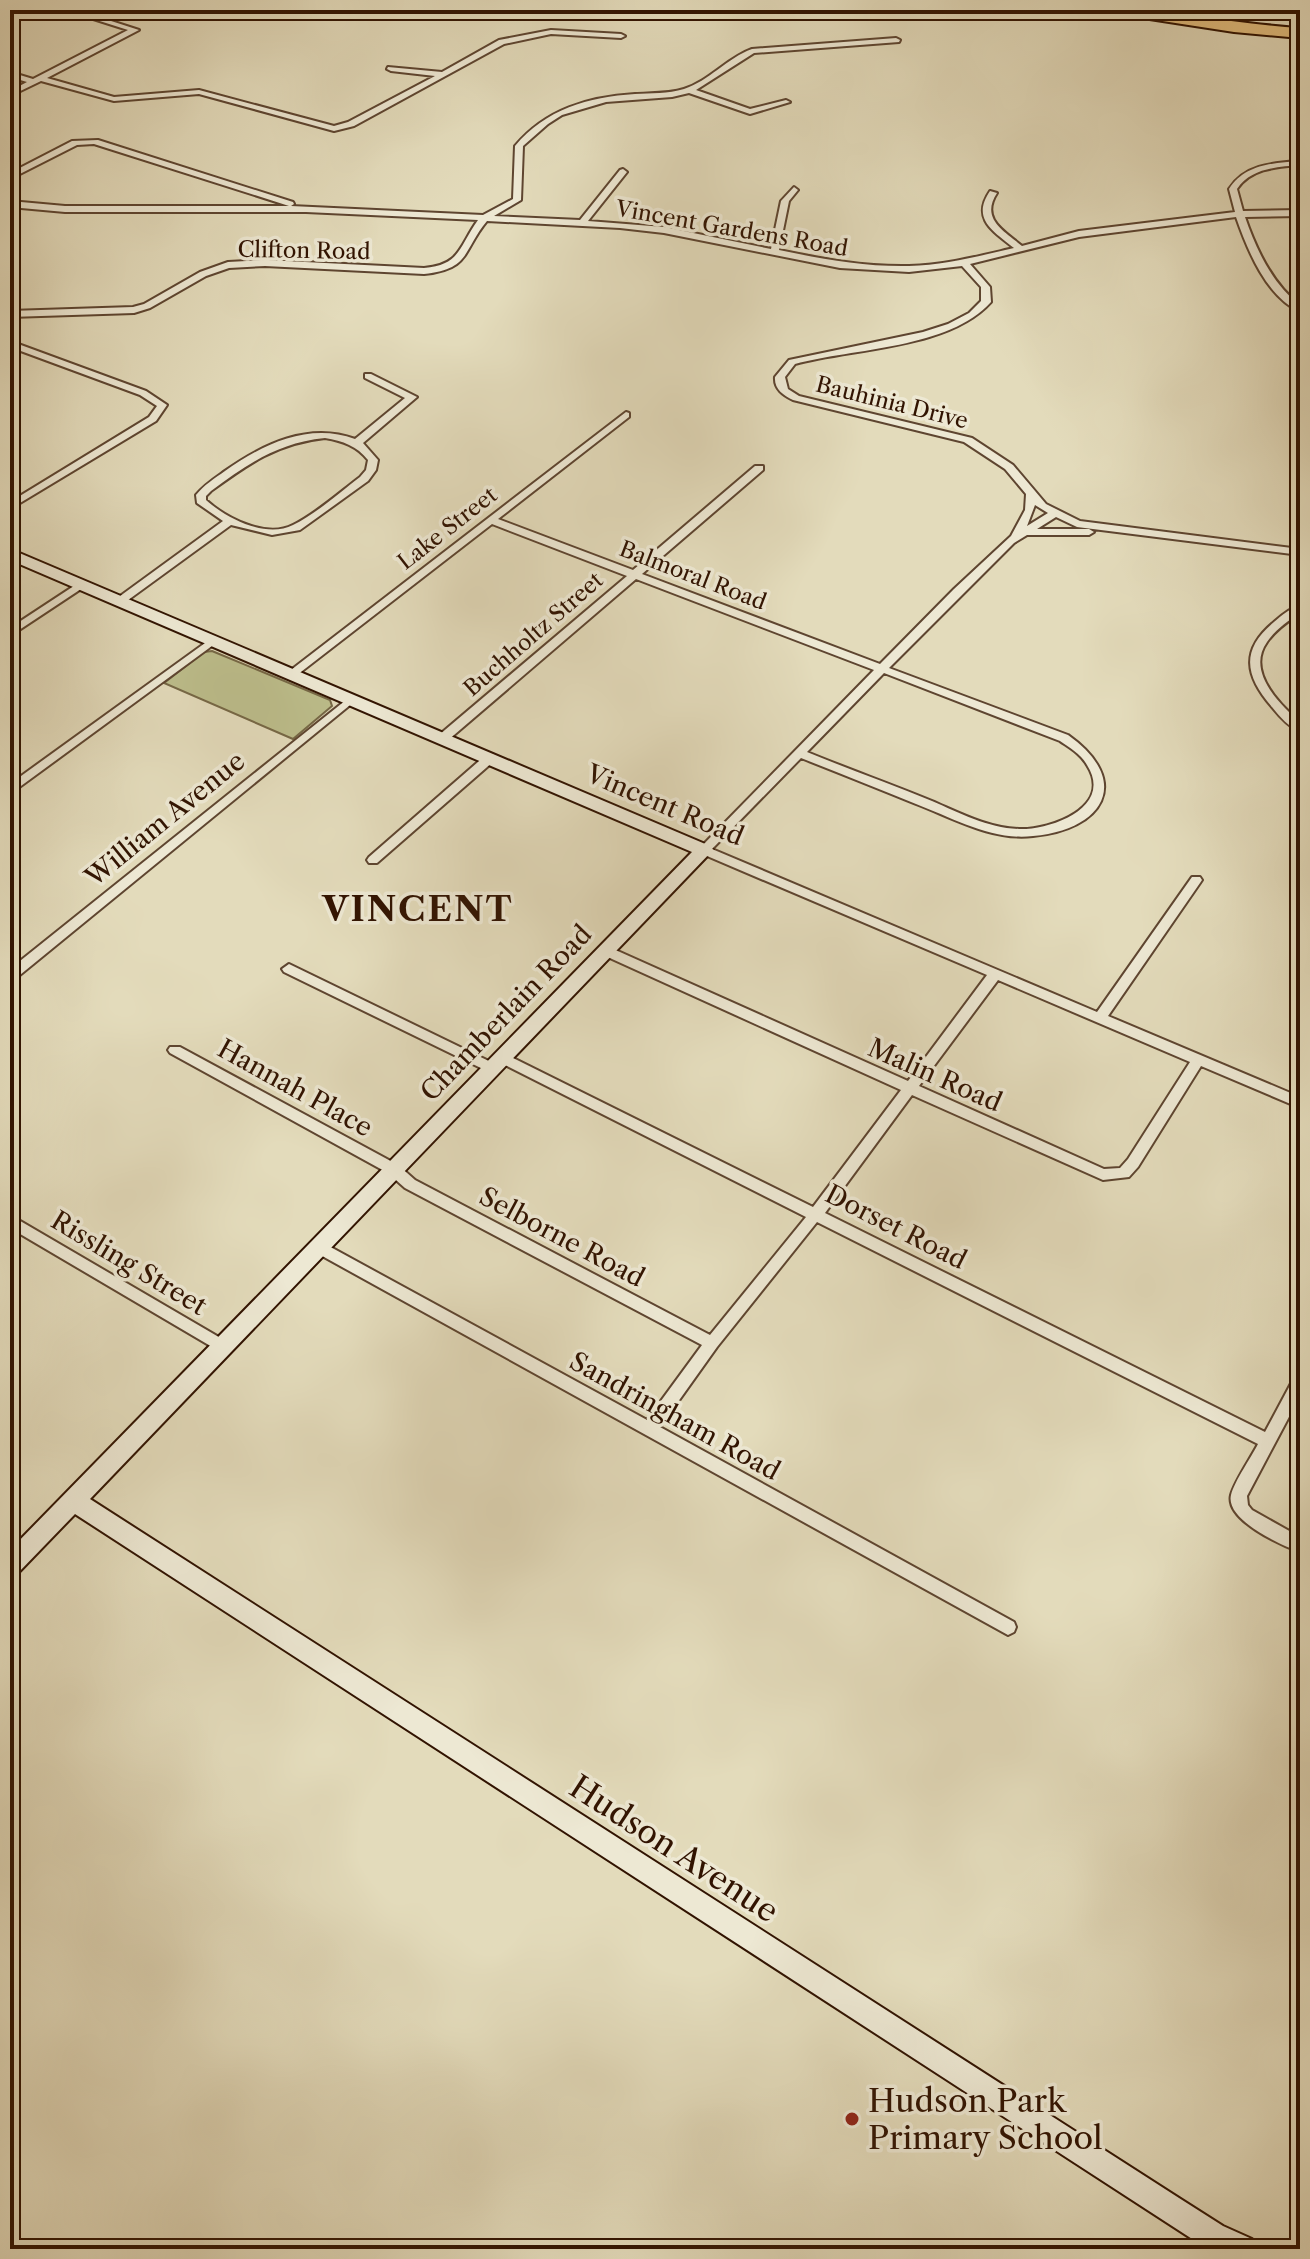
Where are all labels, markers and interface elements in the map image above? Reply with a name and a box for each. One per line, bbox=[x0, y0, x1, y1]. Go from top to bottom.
street label: Vincent Gardens Road bbox=[613, 195, 850, 262]
street label: Clifton Road bbox=[237, 236, 371, 265]
street label: Bauhinia Drive bbox=[813, 371, 971, 434]
street label: Lake Street bbox=[392, 481, 502, 575]
street label: Balmoral Road bbox=[616, 535, 770, 616]
street label: Buchholtz Street bbox=[458, 567, 609, 702]
street label: William Avenue bbox=[78, 745, 251, 894]
street label: Vincent Road bbox=[581, 757, 749, 853]
district label: VINCENT bbox=[321, 888, 514, 930]
street label: Chamberlain Road bbox=[414, 918, 598, 1108]
street label: Malin Road bbox=[863, 1031, 1007, 1119]
street label: Hannah Place bbox=[212, 1032, 378, 1144]
street label: Dorset Road bbox=[820, 1178, 972, 1276]
street label: Selborne Road bbox=[474, 1180, 650, 1294]
street label: Rissling Street bbox=[45, 1204, 213, 1322]
street label: Sandringham Road bbox=[564, 1345, 786, 1487]
street label: Hudson Avenue bbox=[563, 1767, 786, 1930]
place label: Hudson Park Primary School bbox=[868, 2081, 1103, 2157]
marker: Hudson Park Primary School bbox=[843, 2110, 861, 2128]

